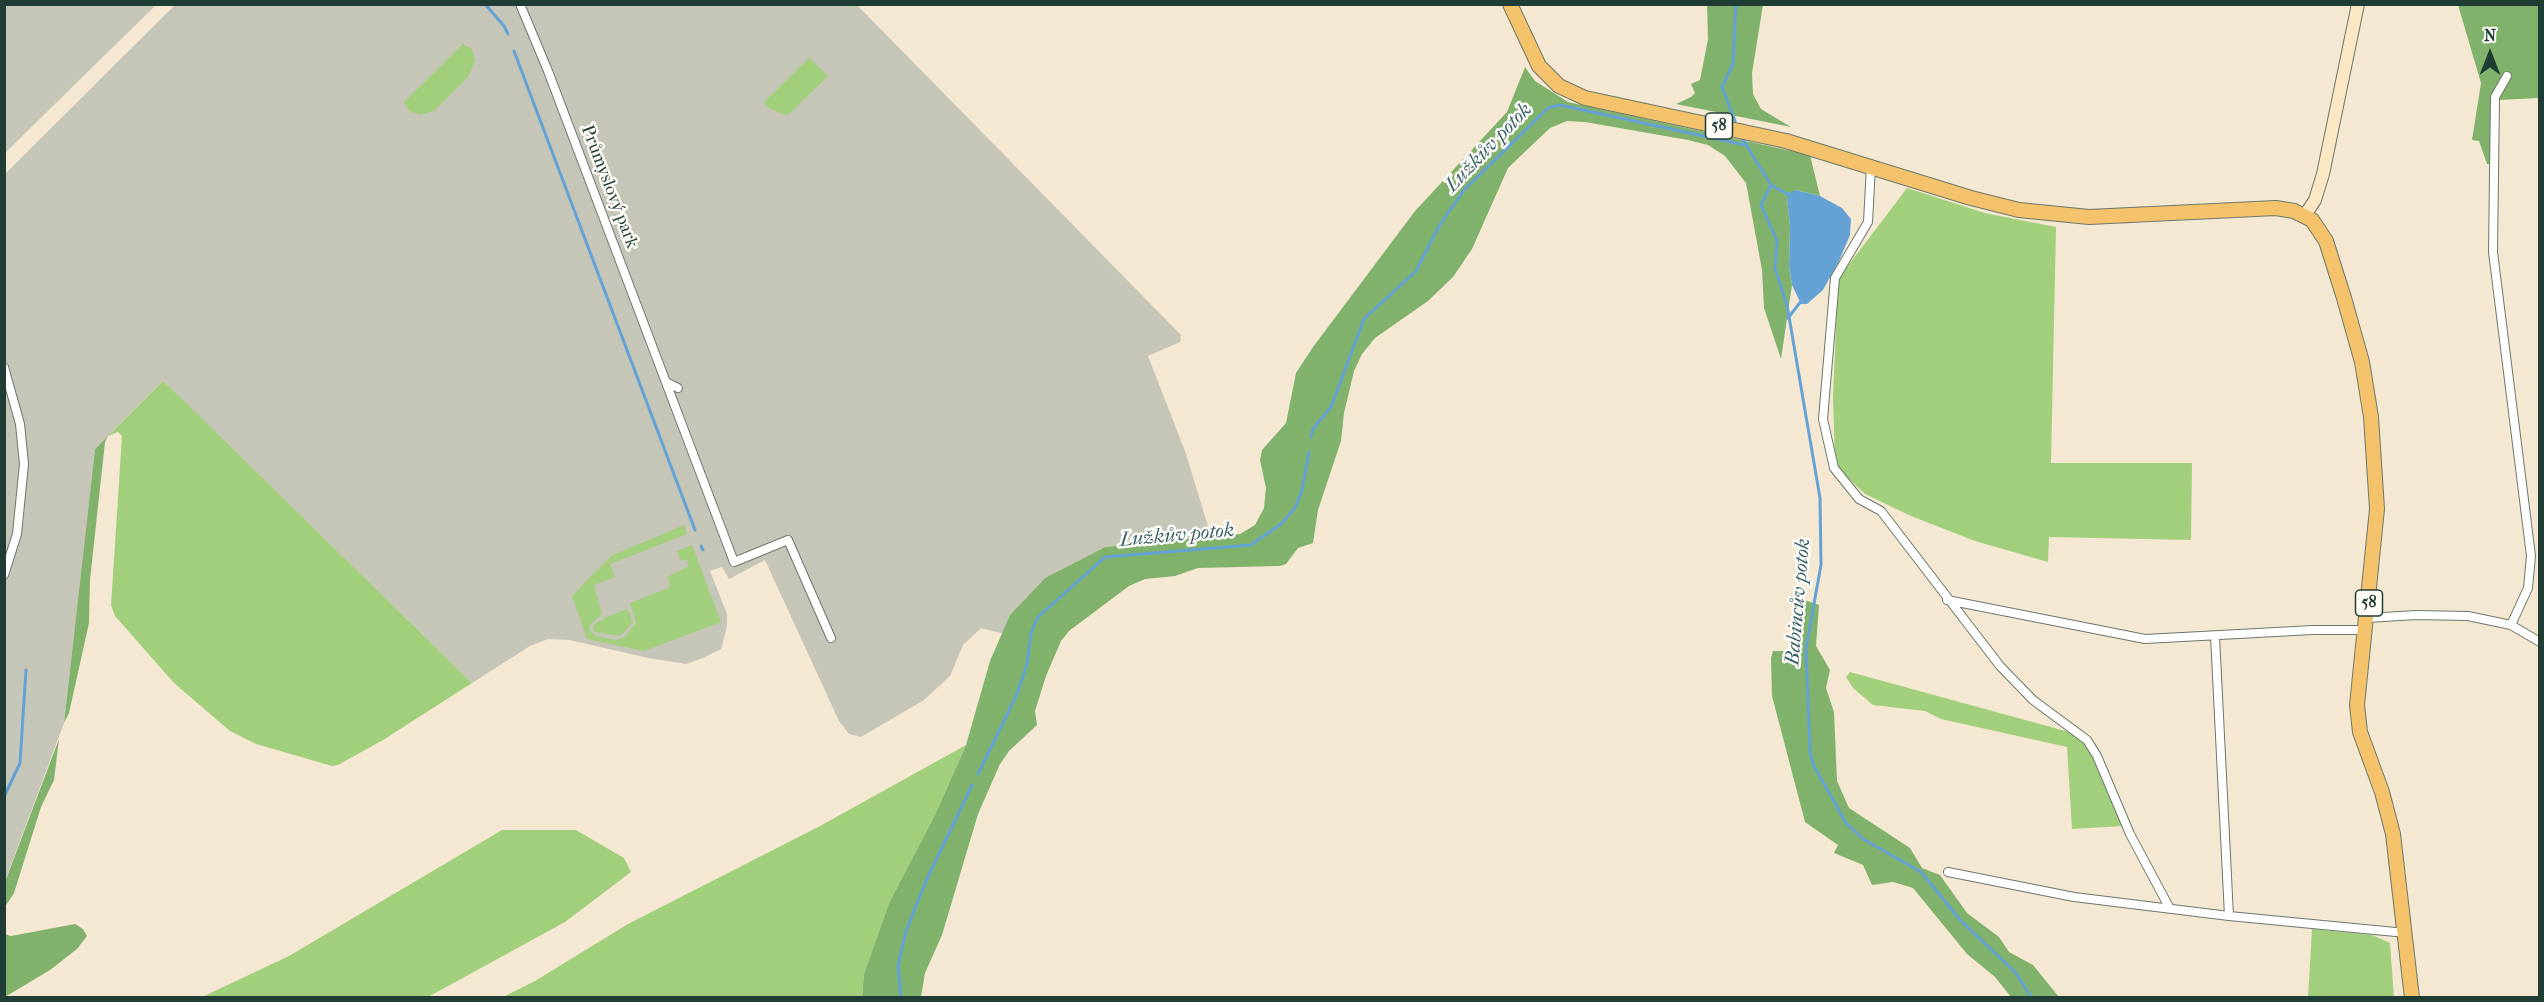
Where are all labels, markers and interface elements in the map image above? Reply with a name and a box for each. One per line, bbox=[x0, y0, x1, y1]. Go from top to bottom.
north arrow bbox=[2460, 24, 2520, 84]
text: N bbox=[2484, 26, 2496, 45]
water label: Lužkův potok bbox=[1440, 98, 1538, 198]
road number: 58 bbox=[1706, 113, 1732, 139]
street label: Průmyslový park bbox=[576, 122, 642, 252]
water label: Lužkův potok bbox=[1119, 519, 1235, 553]
water label: Babincův potok bbox=[1782, 538, 1816, 666]
road number: 58 bbox=[2356, 590, 2382, 616]

